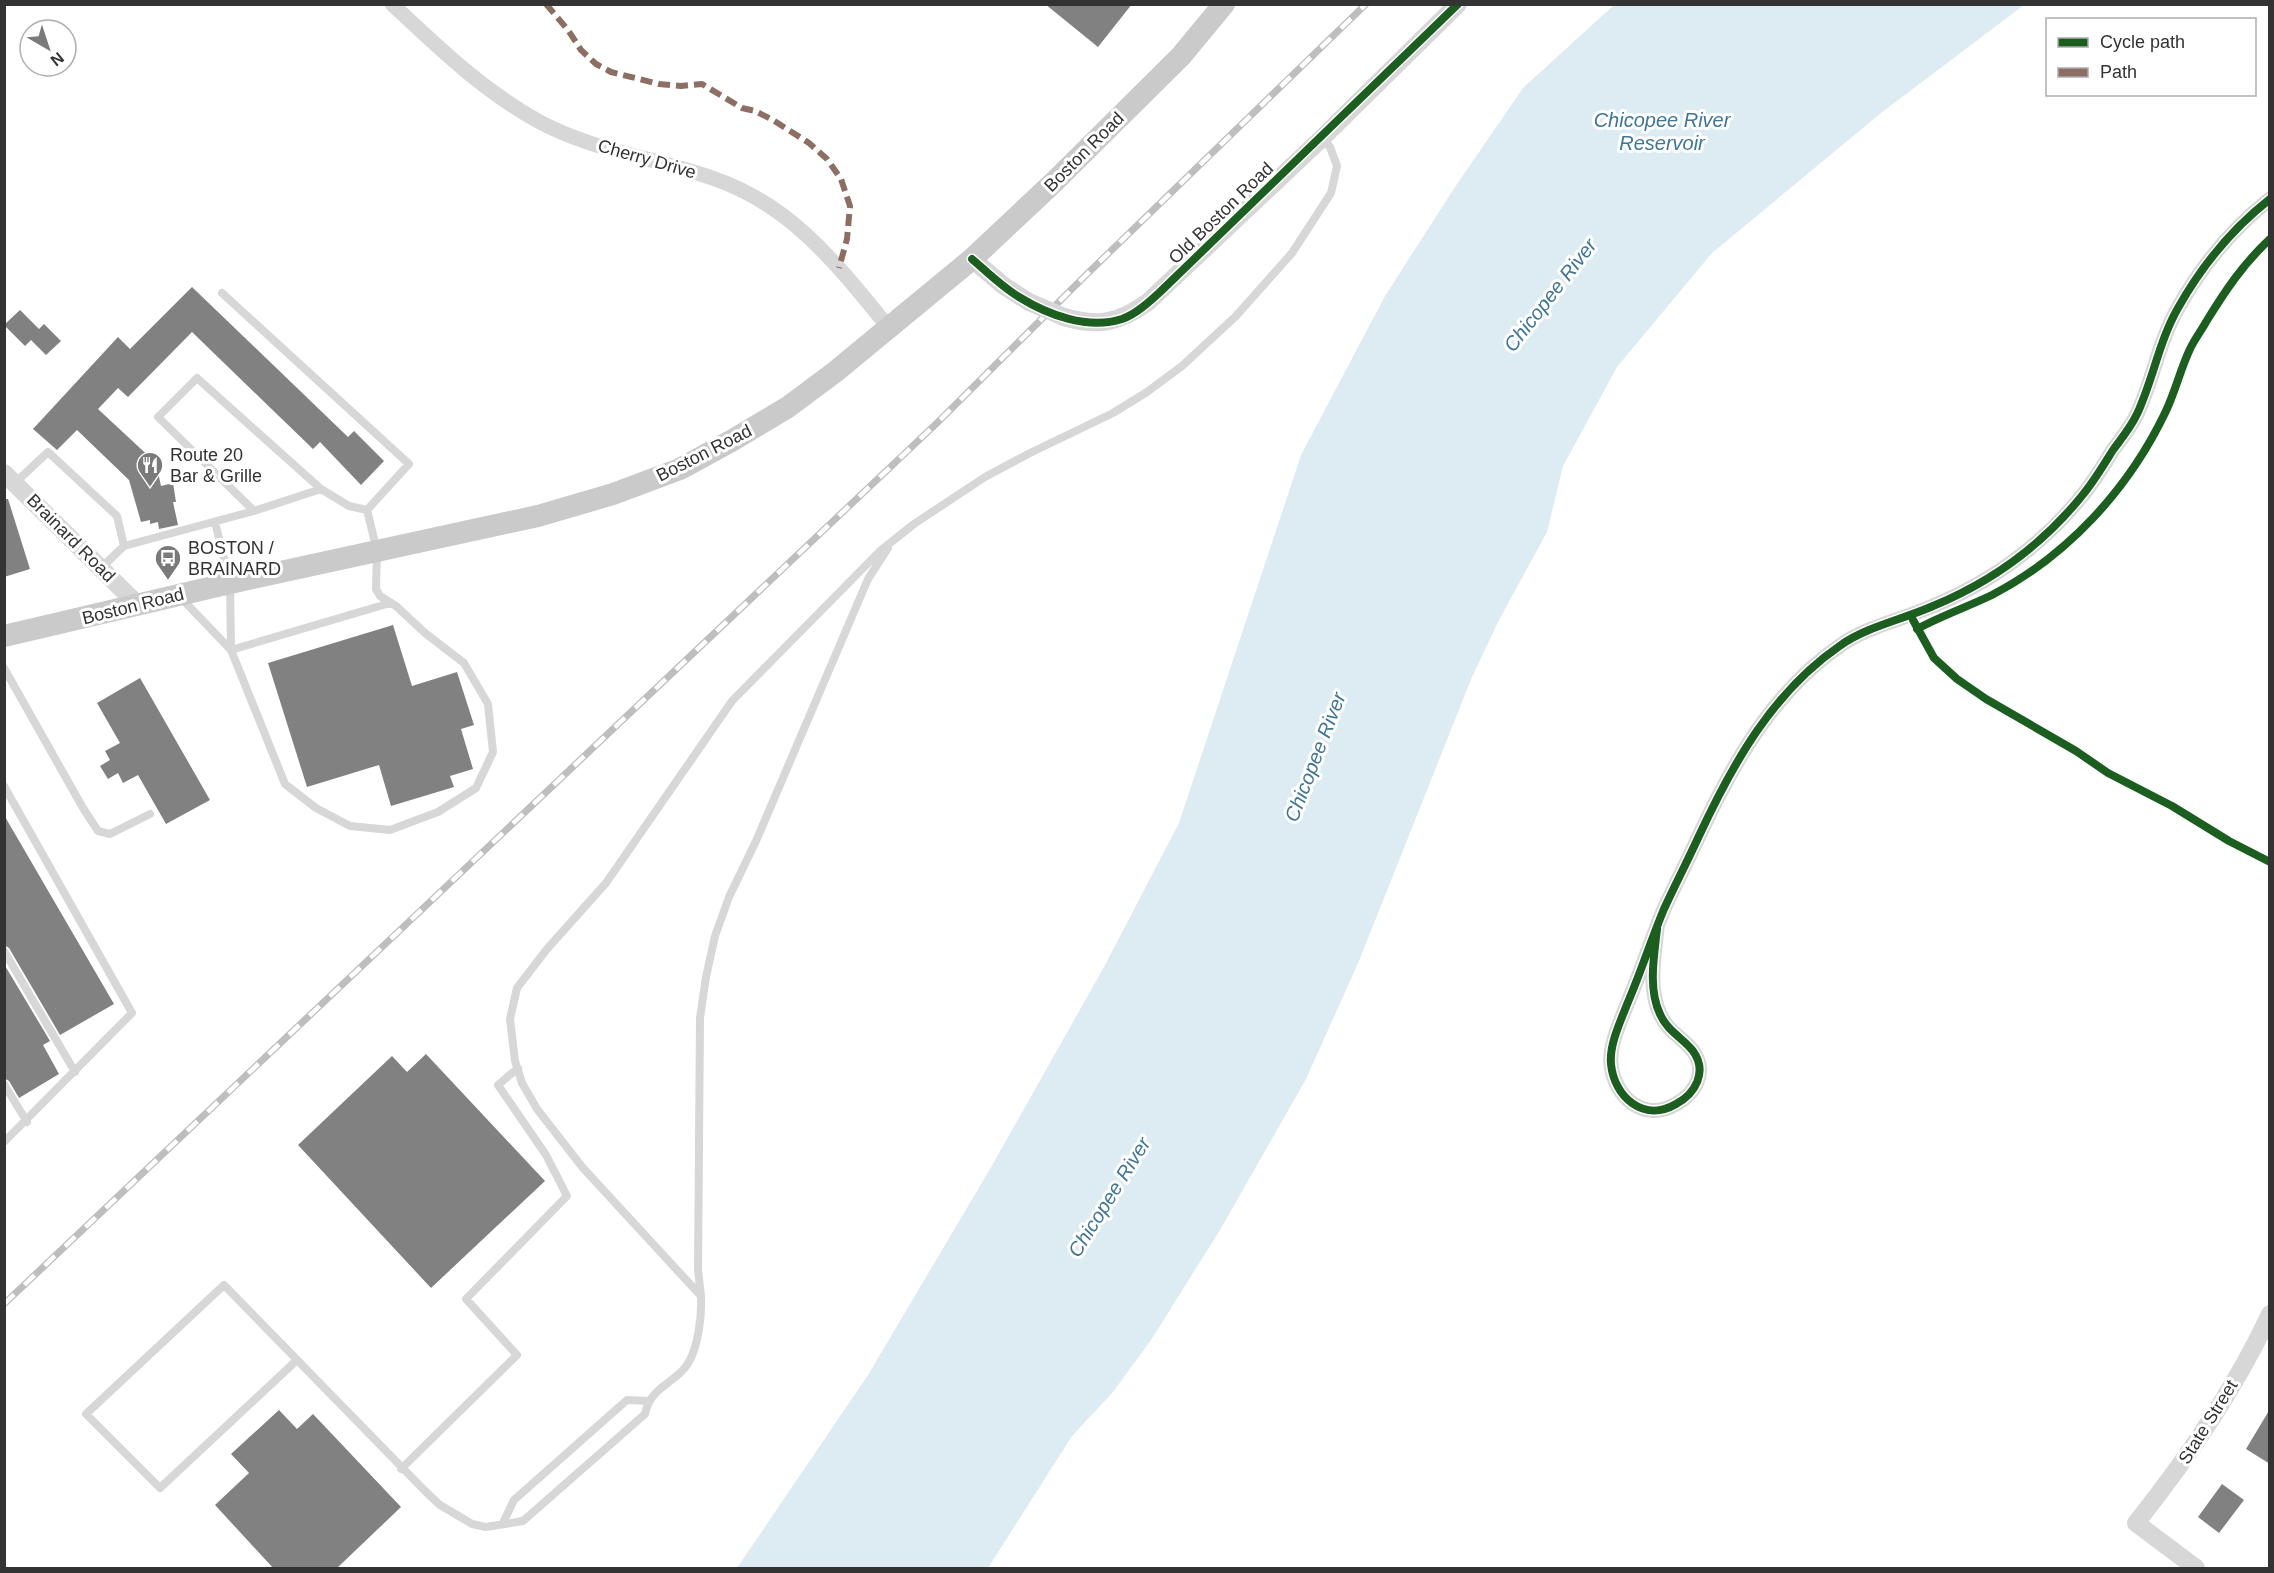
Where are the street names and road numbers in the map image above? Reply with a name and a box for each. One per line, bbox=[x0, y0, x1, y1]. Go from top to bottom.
street label: Boston Road bbox=[1040, 108, 1128, 196]
street label: Cherry Drive bbox=[596, 135, 698, 183]
street label: Old Boston Road bbox=[1165, 158, 1277, 268]
street label: Boston Road bbox=[653, 420, 755, 486]
street label: Brainard Road bbox=[23, 490, 119, 586]
street label: Boston Road bbox=[80, 584, 186, 628]
street label: State Street bbox=[2174, 1376, 2242, 1468]

